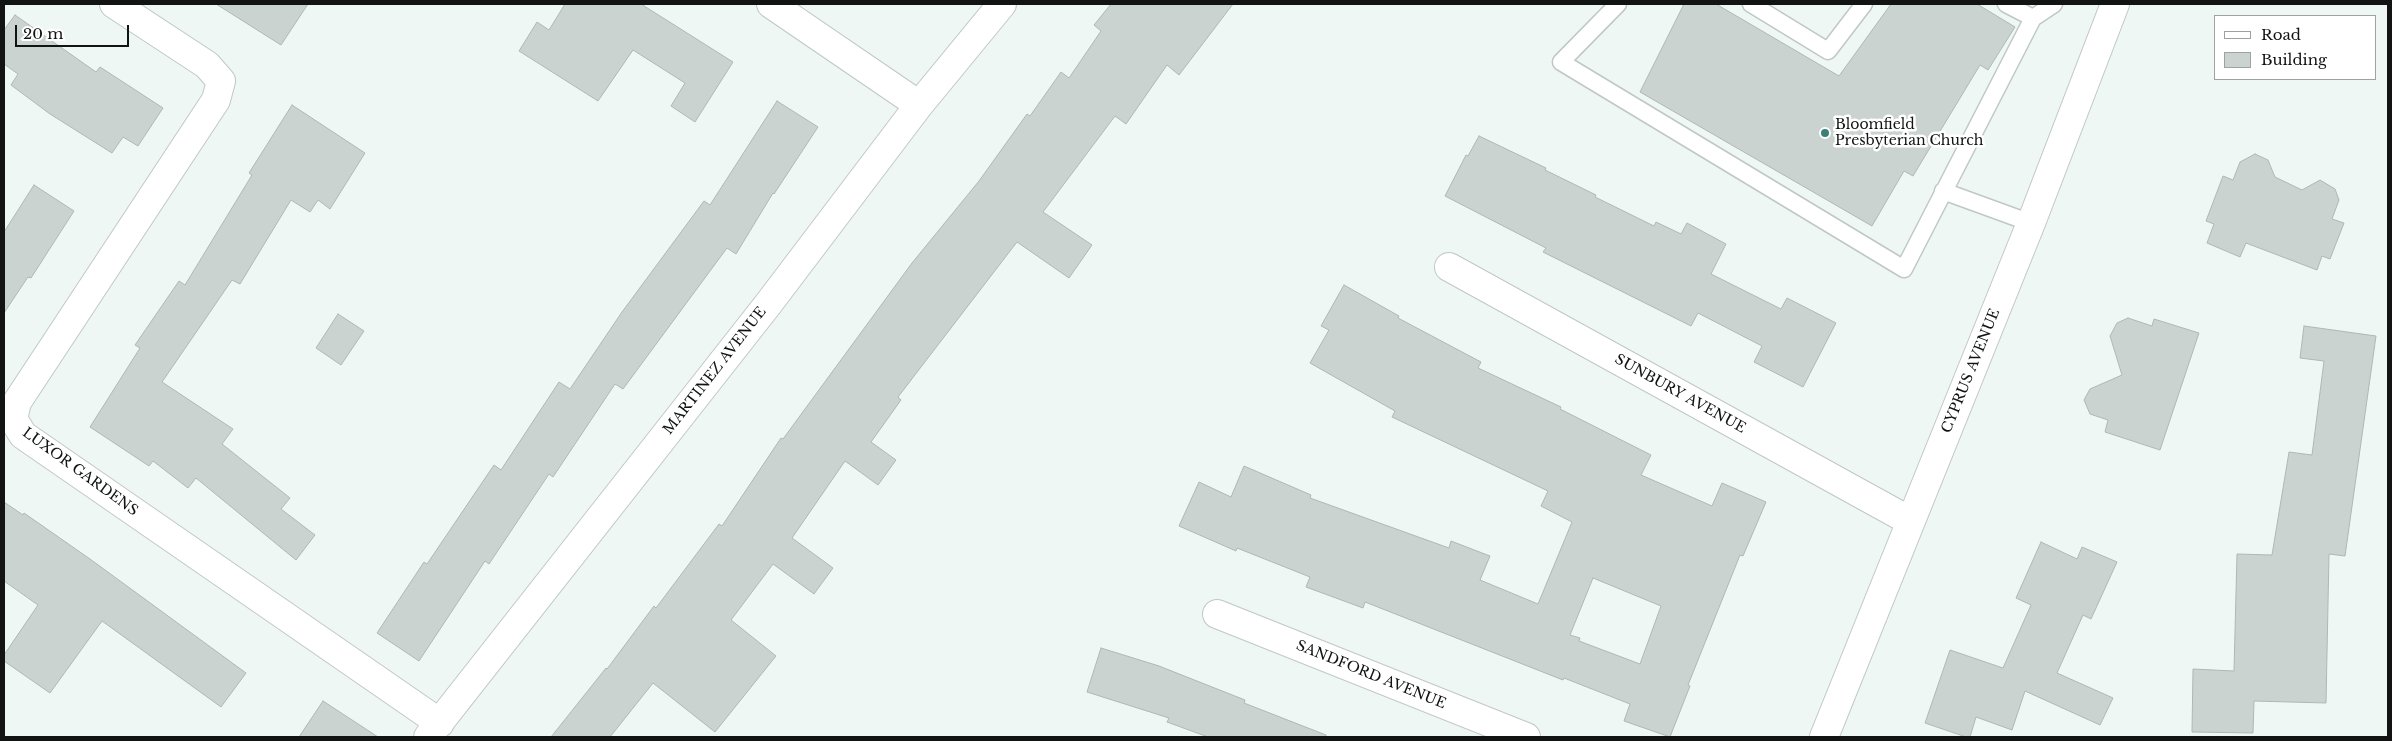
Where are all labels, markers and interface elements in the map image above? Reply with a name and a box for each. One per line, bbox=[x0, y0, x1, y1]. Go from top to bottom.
scale bar bbox=[18, 15, 131, 47]
legend bbox=[2214, 15, 2377, 80]
text: 20 m bbox=[23, 24, 63, 43]
text: Road bbox=[2261, 25, 2301, 44]
text: Building bbox=[2261, 50, 2327, 69]
place label: Bloomfield Presbyterian Church bbox=[1835, 117, 1983, 150]
marker: Bloomfield Presbyterian Church bbox=[1819, 127, 1831, 139]
street label: MARTINEZ AVENUE bbox=[660, 304, 770, 438]
street label: CYPRUS AVENUE bbox=[1938, 306, 2004, 436]
street label: SUNBURY AVENUE bbox=[1612, 351, 1748, 437]
street label: LUXOR GARDENS bbox=[19, 424, 141, 520]
street label: SANDFORD AVENUE bbox=[1294, 637, 1448, 713]

